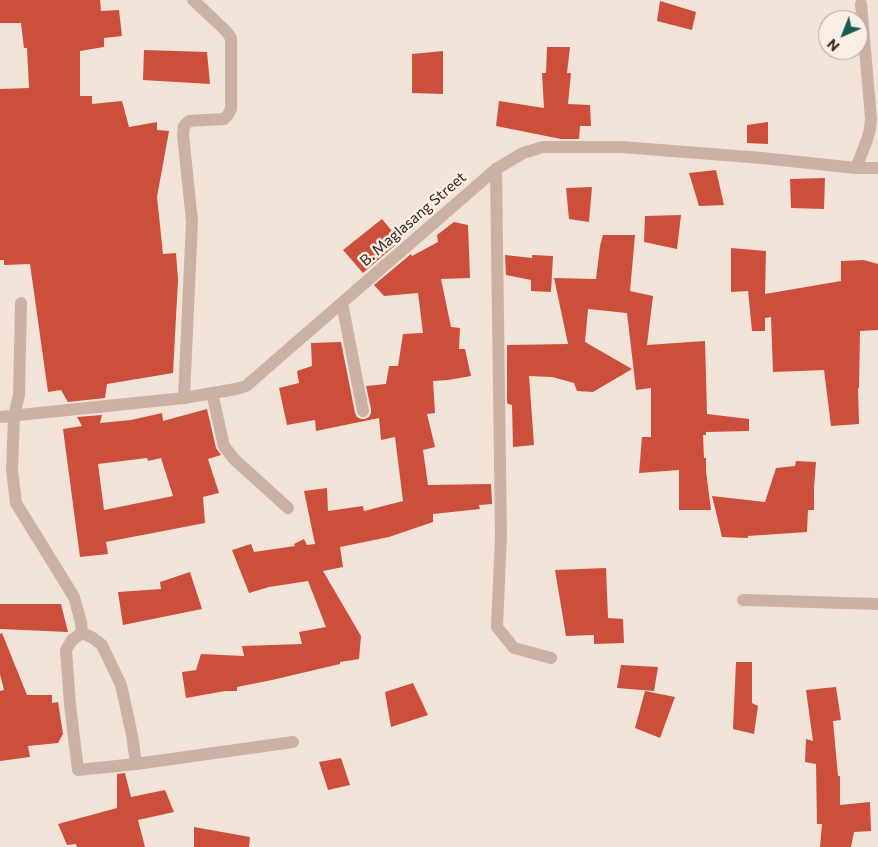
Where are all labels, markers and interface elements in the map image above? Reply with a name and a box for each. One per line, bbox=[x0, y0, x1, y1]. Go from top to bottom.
north arrow bbox=[818, 10, 868, 60]
text: N bbox=[823, 36, 843, 55]
street label: B. Maglasang Street bbox=[356, 168, 470, 270]

